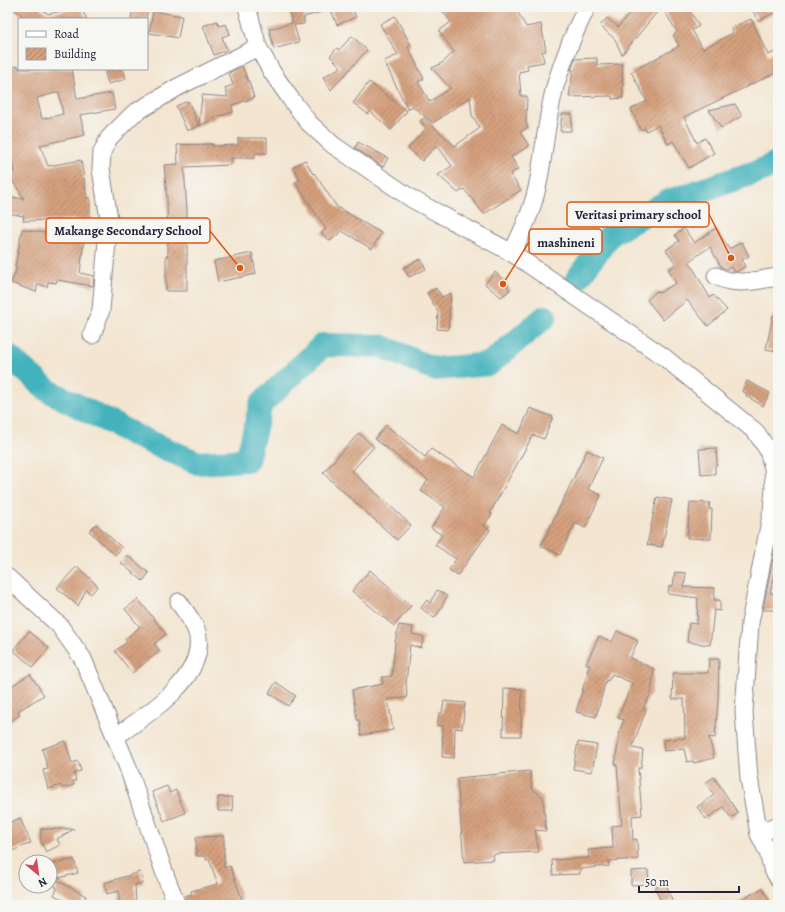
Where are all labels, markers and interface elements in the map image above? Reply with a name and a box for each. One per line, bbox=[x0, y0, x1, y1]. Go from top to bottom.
legend bbox=[18, 18, 148, 70]
text: Road bbox=[54, 26, 80, 42]
text: Building bbox=[54, 46, 96, 62]
callout: Veritasi primary school bbox=[567, 202, 709, 227]
text: Veritasi primary school bbox=[574, 206, 702, 223]
callout: Makange Secondary School bbox=[46, 218, 210, 243]
text: Makange Secondary School bbox=[54, 222, 202, 239]
callout: mashineni bbox=[529, 229, 602, 254]
text: mashineni bbox=[537, 234, 595, 251]
north arrow bbox=[18, 854, 58, 894]
scale bar bbox=[639, 868, 739, 894]
text: N bbox=[35, 874, 50, 891]
text: 50 m bbox=[645, 874, 669, 890]

